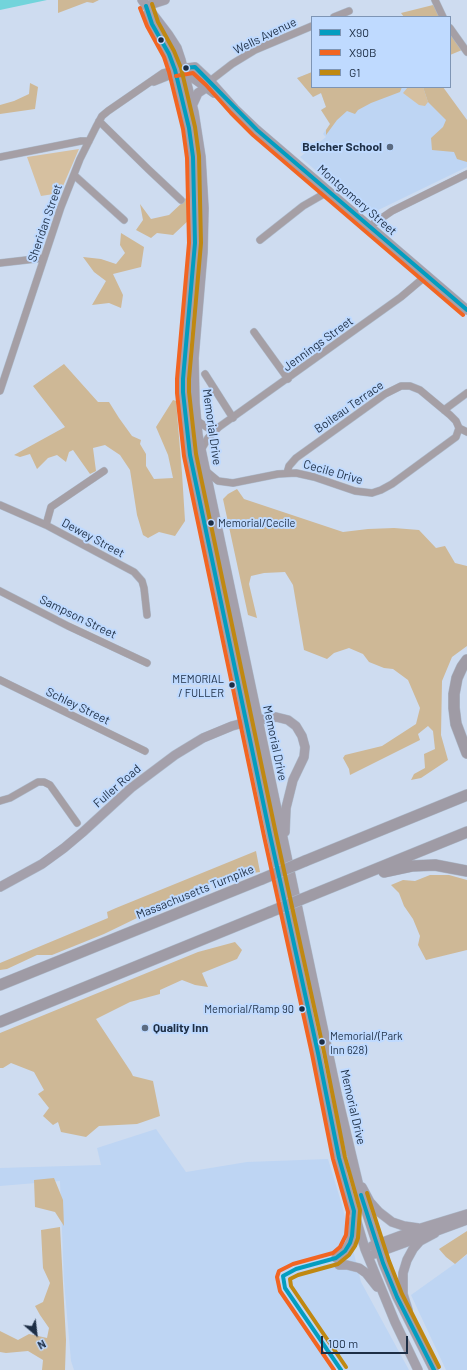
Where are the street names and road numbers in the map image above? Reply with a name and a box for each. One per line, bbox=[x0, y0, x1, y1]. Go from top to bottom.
street label: Wells Avenue bbox=[231, 15, 299, 57]
street label: Montgomery Street bbox=[314, 162, 400, 238]
street label: Sheridan Street bbox=[25, 182, 65, 264]
street label: Jennings Street bbox=[280, 314, 356, 374]
street label: Boileau Terrace bbox=[312, 378, 386, 436]
street label: Memorial Drive bbox=[200, 388, 224, 466]
street label: Cecile Drive bbox=[302, 457, 364, 487]
street label: Dewey Street bbox=[59, 515, 127, 561]
street label: Sampson Street bbox=[37, 592, 119, 642]
street label: Schley Street bbox=[44, 684, 112, 728]
street label: Memorial Drive bbox=[260, 704, 290, 782]
street label: Fuller Road bbox=[90, 761, 144, 811]
street label: Massachusetts Turnpike bbox=[134, 862, 256, 922]
street label: Memorial Drive bbox=[337, 1068, 369, 1146]

